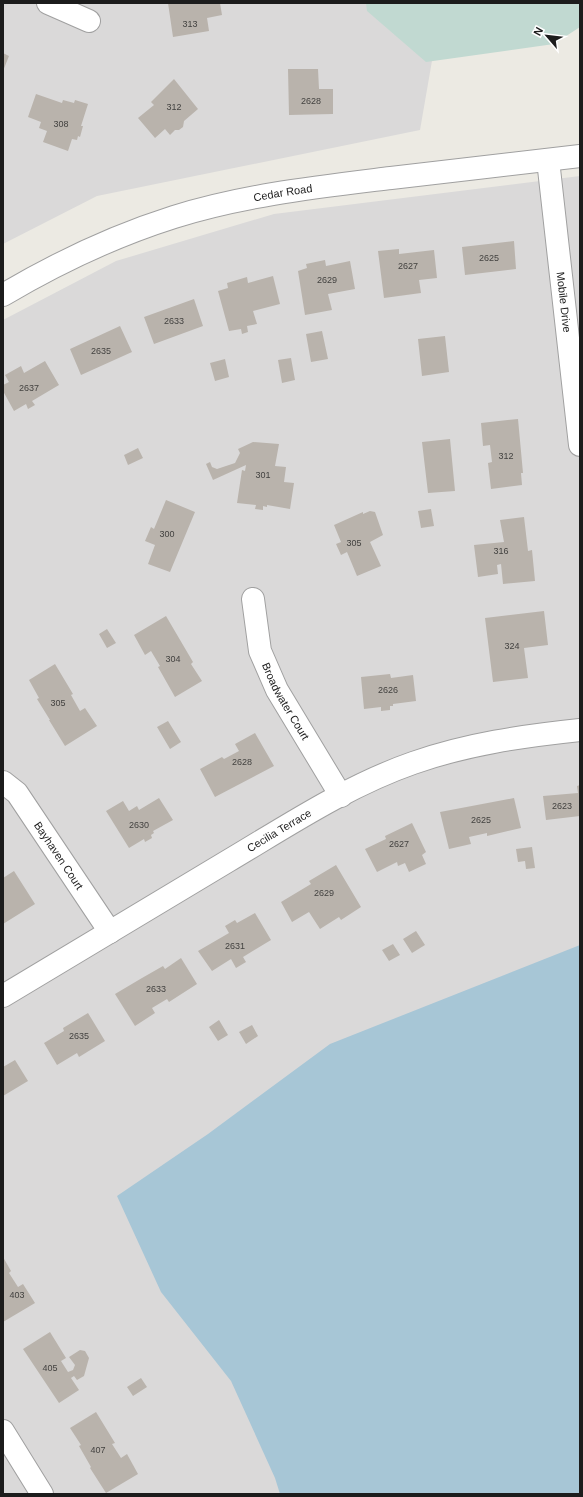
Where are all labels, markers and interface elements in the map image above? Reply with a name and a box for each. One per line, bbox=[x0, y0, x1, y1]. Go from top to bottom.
north arrow bbox=[527, 16, 567, 56]
house number: 313 bbox=[182, 19, 198, 29]
text: N bbox=[531, 25, 545, 38]
house number: 2628 bbox=[301, 96, 321, 106]
house number: 312 bbox=[166, 102, 182, 112]
house number: 308 bbox=[53, 119, 69, 129]
street label: Cedar Road bbox=[252, 182, 313, 203]
house number: 2625 bbox=[479, 253, 499, 263]
house number: 2627 bbox=[398, 261, 418, 271]
street label: Mobile Drive bbox=[555, 271, 573, 333]
house number: 2629 bbox=[317, 275, 337, 285]
house number: 2633 bbox=[164, 316, 184, 326]
house number: 2635 bbox=[91, 346, 111, 356]
house number: 2637 bbox=[19, 383, 39, 393]
house number: 312 bbox=[498, 451, 514, 461]
house number: 301 bbox=[255, 470, 271, 480]
house number: 300 bbox=[159, 529, 175, 539]
house number: 305 bbox=[346, 538, 362, 548]
house number: 316 bbox=[493, 546, 509, 556]
house number: 324 bbox=[504, 641, 520, 651]
house number: 304 bbox=[165, 654, 181, 664]
street label: Broadwater Court bbox=[260, 661, 312, 742]
house number: 2626 bbox=[378, 685, 398, 695]
house number: 305 bbox=[50, 698, 66, 708]
house number: 2628 bbox=[232, 757, 252, 767]
house number: 2623 bbox=[552, 801, 572, 811]
street label: Cecilia Terrace bbox=[245, 807, 313, 854]
house number: 2625 bbox=[471, 815, 491, 825]
street label: Bayhaven Court bbox=[32, 819, 86, 892]
house number: 2630 bbox=[129, 820, 149, 830]
house number: 2627 bbox=[389, 839, 409, 849]
house number: 2629 bbox=[314, 888, 334, 898]
house number: 2631 bbox=[225, 941, 245, 951]
house number: 2633 bbox=[146, 984, 166, 994]
house number: 2635 bbox=[69, 1031, 89, 1041]
house number: 403 bbox=[9, 1290, 25, 1300]
house number: 405 bbox=[42, 1363, 58, 1373]
house number: 407 bbox=[90, 1445, 106, 1455]

